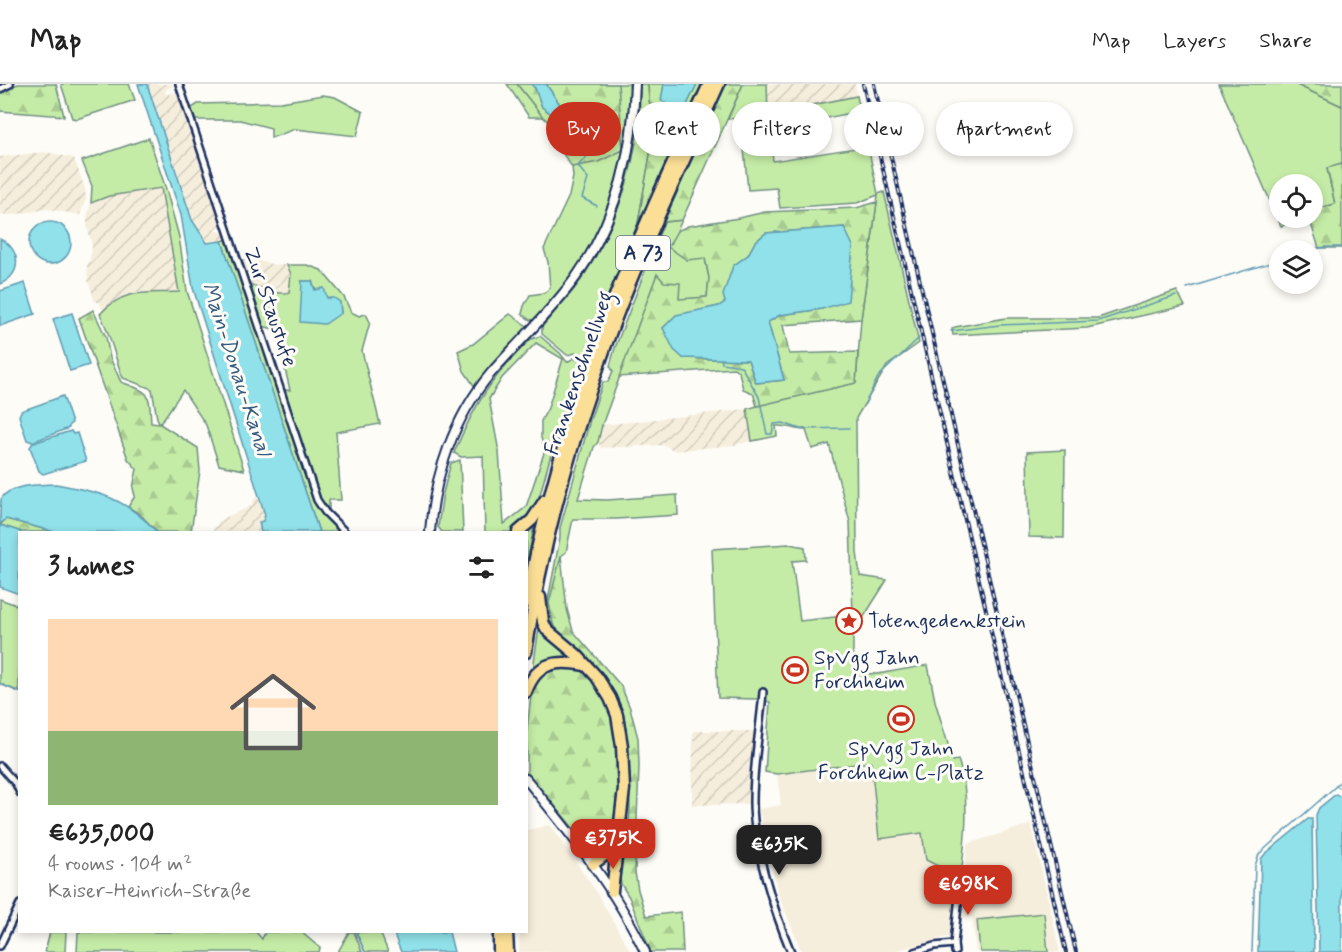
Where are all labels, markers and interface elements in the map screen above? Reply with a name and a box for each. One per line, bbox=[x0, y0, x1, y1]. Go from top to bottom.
text: Map bbox=[30, 23, 81, 60]
text: Map bbox=[1092, 27, 1130, 55]
text: Layers bbox=[1163, 27, 1226, 55]
text: Share bbox=[1259, 27, 1312, 55]
chip: Buy bbox=[546, 102, 621, 156]
chip: Rent bbox=[633, 102, 720, 156]
chip: Filters bbox=[732, 102, 832, 156]
chip: New bbox=[844, 102, 924, 156]
chip: Apartment bbox=[936, 102, 1073, 156]
map controls bbox=[1269, 174, 1323, 294]
button: locate bbox=[1269, 174, 1323, 228]
road number: A 73 bbox=[616, 236, 670, 270]
button: layers bbox=[1269, 240, 1323, 294]
street label: Zur Staustufe bbox=[236, 244, 304, 370]
water label: Main-Donau-Kanal bbox=[195, 279, 278, 462]
street label: Frankenschnellweg bbox=[538, 287, 622, 460]
text: 3 homes bbox=[48, 550, 135, 584]
icon: filters bbox=[465, 551, 498, 584]
place icon: Totengedenkstein bbox=[834, 606, 864, 636]
place label: Totengedenkstein bbox=[868, 607, 1026, 635]
place label: SpVgg Jahn Forchheim bbox=[814, 644, 920, 696]
sports icon: SpVgg Jahn Forchheim bbox=[780, 655, 810, 685]
icon: home bbox=[219, 658, 327, 766]
sports icon: SpVgg Jahn Forchheim C-Platz bbox=[886, 704, 916, 734]
place label: SpVgg Jahn Forchheim C-Platz bbox=[818, 735, 984, 787]
text: €635,000 bbox=[48, 817, 155, 851]
pin: €375K bbox=[571, 819, 655, 870]
text: €375K bbox=[584, 825, 642, 852]
pin: €635K bbox=[737, 825, 821, 876]
text: €635K bbox=[750, 831, 808, 858]
text: 4 rooms · 104 m² bbox=[48, 851, 192, 878]
pin: €698K bbox=[926, 865, 1010, 916]
text: €698K bbox=[938, 871, 998, 898]
text: Kaiser-Heinrich-Straße bbox=[48, 878, 251, 905]

